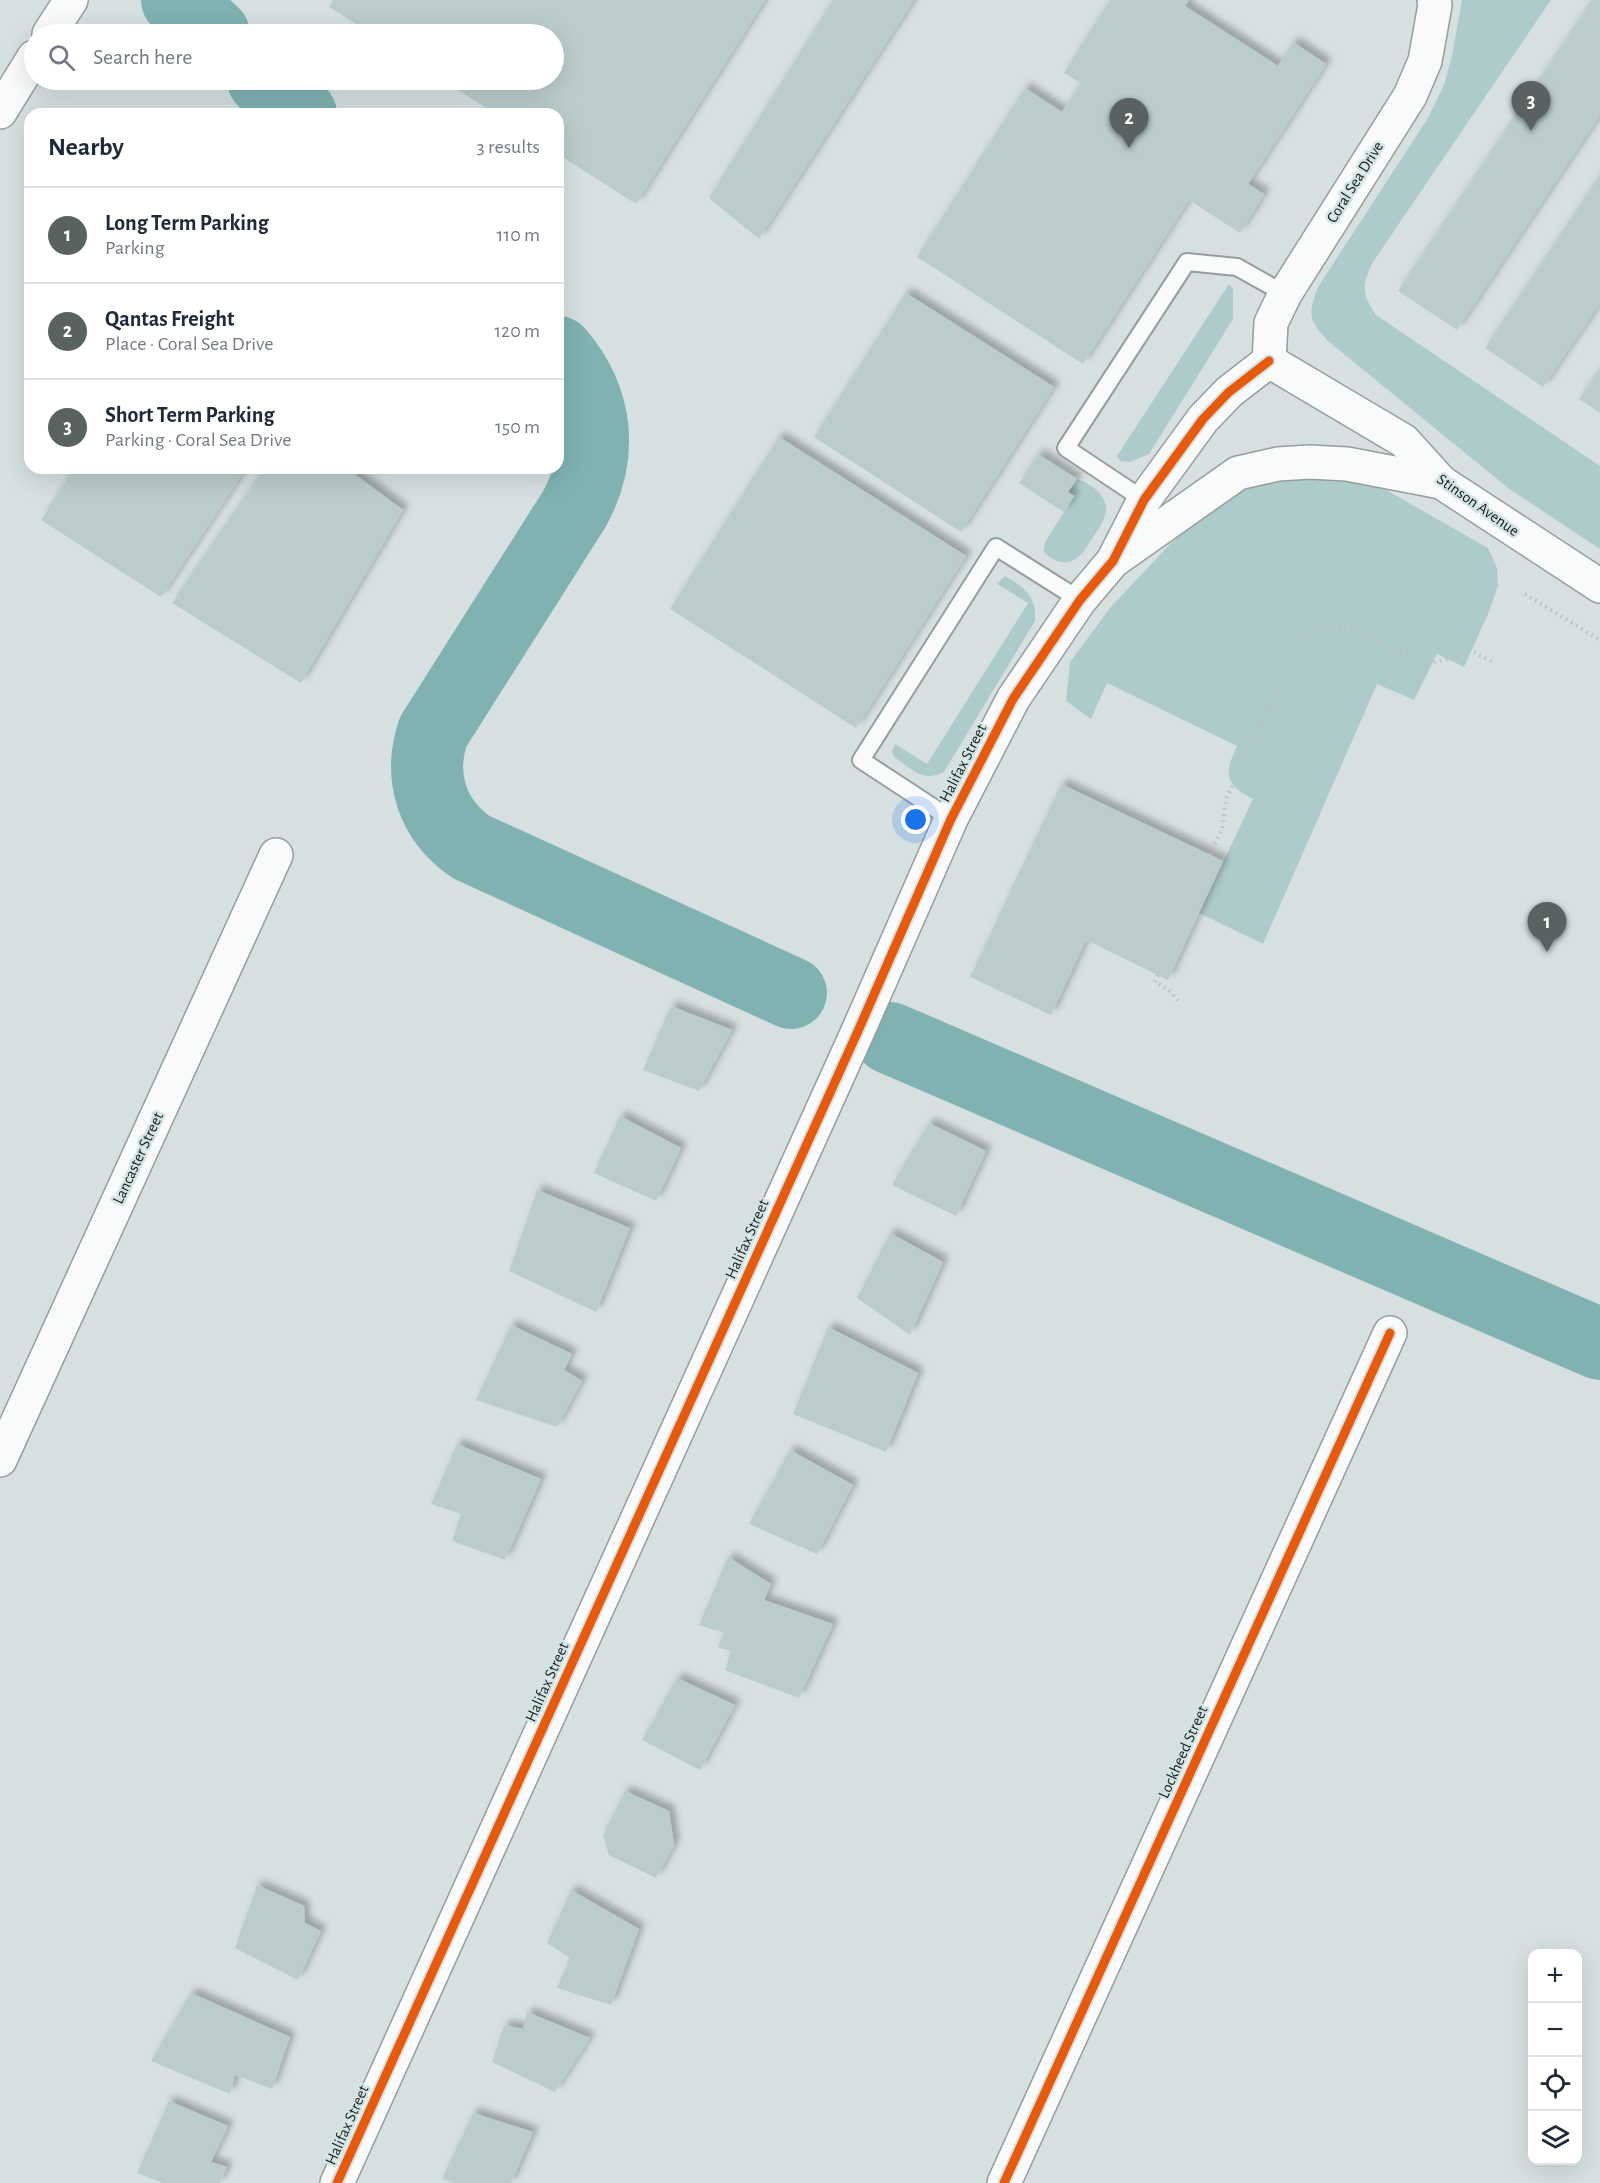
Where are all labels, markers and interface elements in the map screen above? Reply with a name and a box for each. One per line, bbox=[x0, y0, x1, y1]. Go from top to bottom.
search box bbox=[24, 24, 564, 90]
icon: search bbox=[45, 41, 78, 74]
text: Search here bbox=[93, 46, 192, 68]
pin: 3 bbox=[1512, 82, 1550, 131]
pin: 2 bbox=[1110, 98, 1148, 148]
text: Nearby bbox=[48, 134, 124, 160]
text: 3 results bbox=[476, 137, 540, 157]
street label: Coral Sea Drive bbox=[1324, 138, 1386, 226]
text: Long Term Parking bbox=[105, 212, 269, 234]
text: 1 bbox=[64, 225, 71, 245]
text: 110 m bbox=[496, 225, 540, 245]
text: Parking bbox=[105, 238, 164, 258]
text: Qantas Freight bbox=[105, 308, 235, 330]
text: 2 bbox=[63, 321, 72, 341]
text: 120 m bbox=[494, 321, 540, 341]
text: Place · Coral Sea Drive bbox=[105, 334, 273, 354]
text: Short Term Parking bbox=[105, 404, 274, 426]
text: 3 bbox=[63, 417, 72, 437]
text: 150 m bbox=[495, 417, 540, 437]
text: Parking · Coral Sea Drive bbox=[105, 430, 291, 450]
street label: Stinson Avenue bbox=[1434, 471, 1522, 539]
street label: Halifax Street bbox=[937, 721, 989, 805]
your location bbox=[901, 805, 930, 834]
pin: 1 bbox=[1528, 902, 1566, 952]
street label: Lancaster Street bbox=[110, 1110, 166, 1206]
street label: Halifax Street bbox=[722, 1197, 772, 1281]
street label: Halifax Street bbox=[522, 1640, 572, 1724]
street label: Lockheed Street bbox=[1155, 1703, 1211, 1801]
map controls bbox=[1528, 1949, 1582, 2165]
button: + bbox=[1528, 1949, 1582, 2003]
button: − bbox=[1528, 2003, 1582, 2057]
button: locate bbox=[1528, 2057, 1582, 2111]
street label: Halifax Street bbox=[322, 2083, 372, 2167]
button: layers bbox=[1528, 2111, 1582, 2165]

